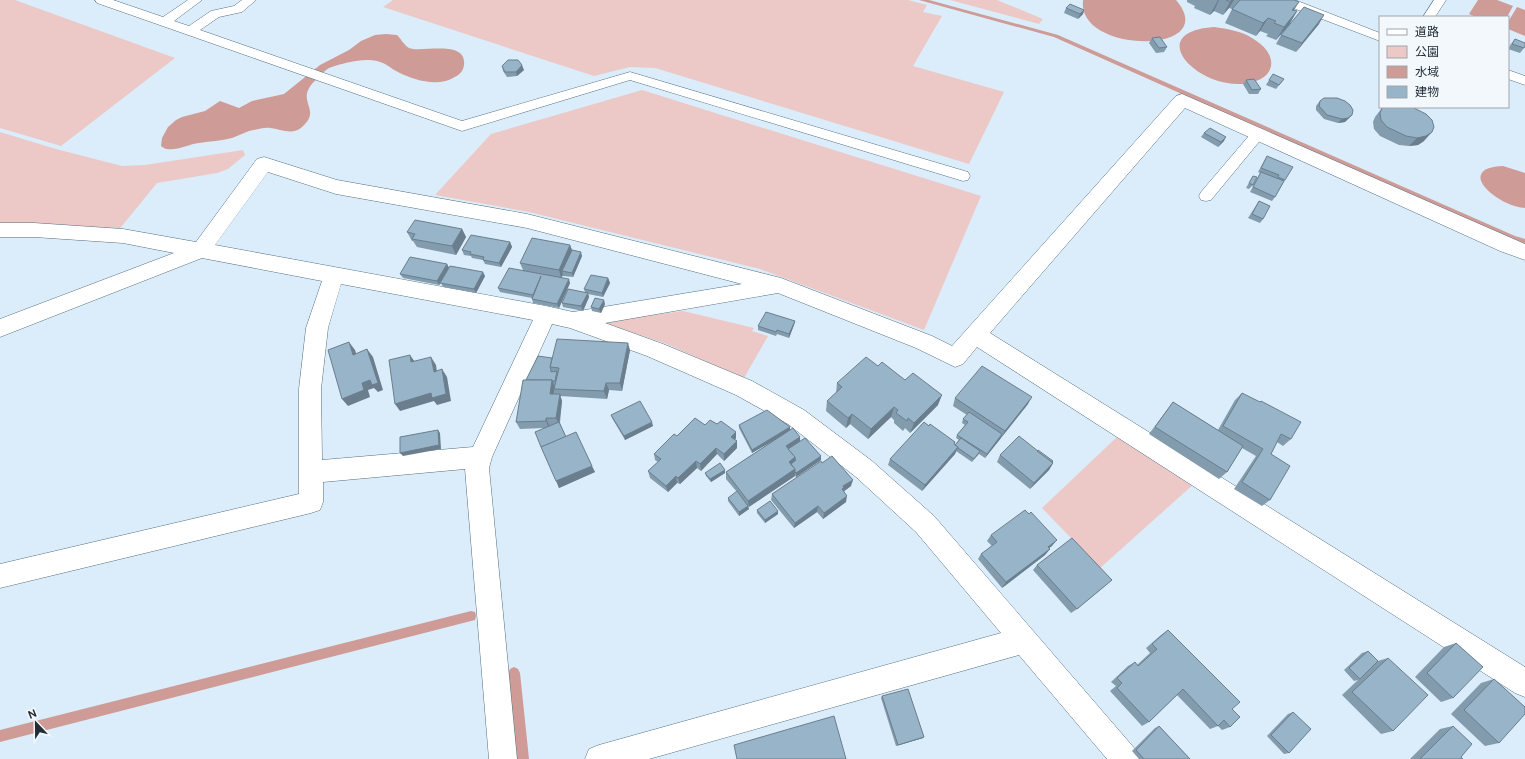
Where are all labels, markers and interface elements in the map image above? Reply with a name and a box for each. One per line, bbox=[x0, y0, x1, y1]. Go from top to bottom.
legend bbox=[1379, 16, 1509, 108]
text: 道路 bbox=[1415, 24, 1439, 40]
text: 公園 bbox=[1415, 44, 1439, 60]
text: 水域 bbox=[1415, 64, 1439, 80]
text: 建物 bbox=[1415, 84, 1439, 100]
north arrow bbox=[16, 703, 56, 743]
text: N bbox=[26, 706, 39, 722]

